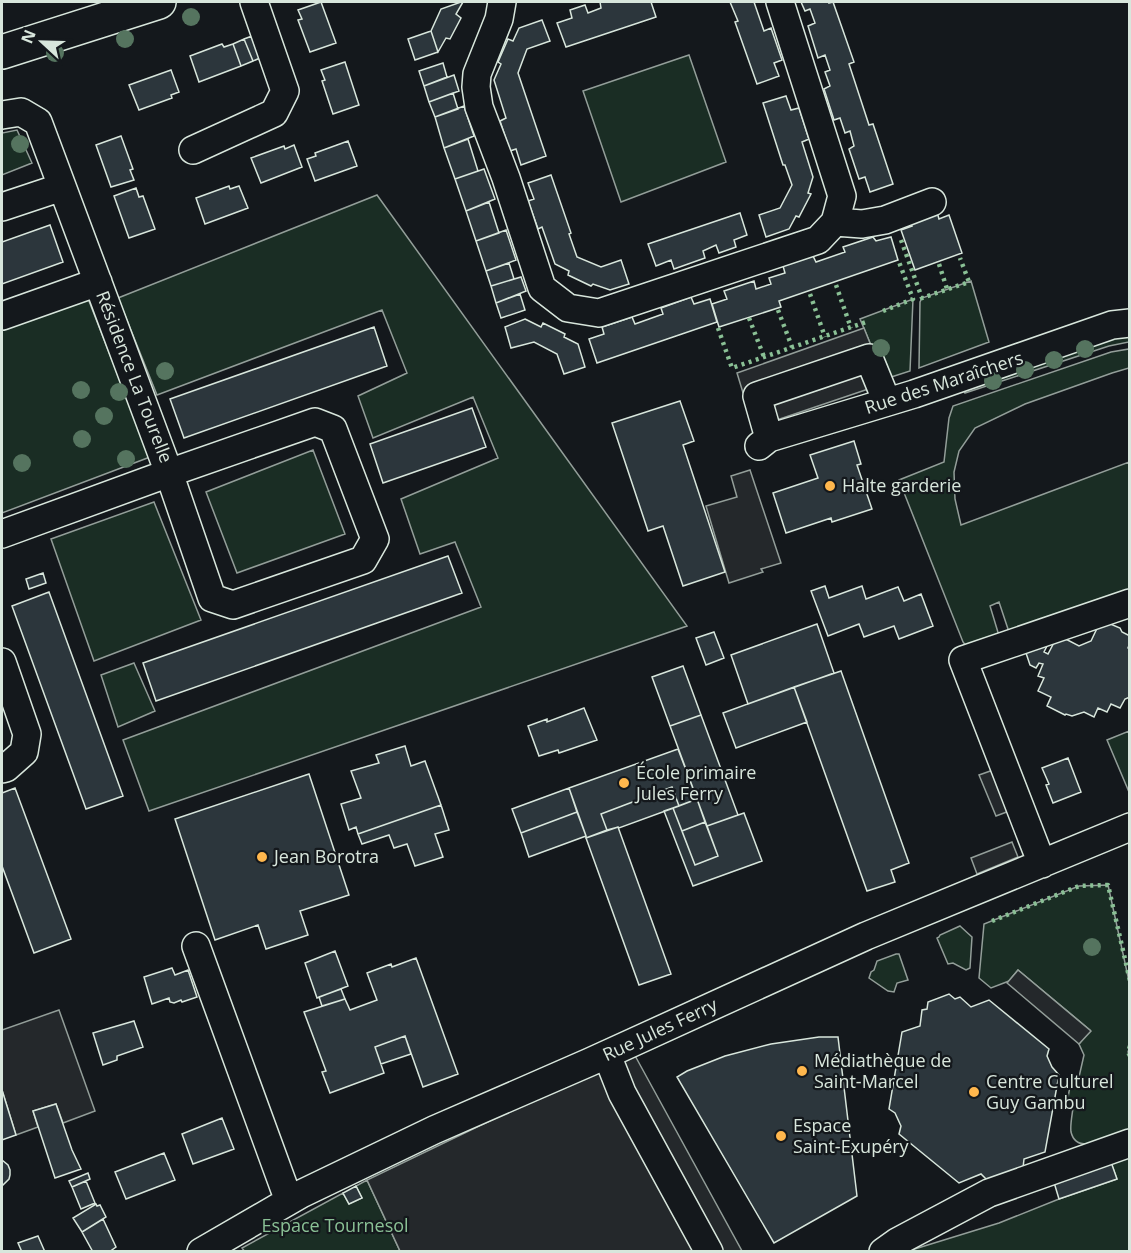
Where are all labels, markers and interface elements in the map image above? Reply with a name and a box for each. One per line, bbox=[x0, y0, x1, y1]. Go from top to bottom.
north arrow bbox=[12, 12, 72, 72]
text: N bbox=[15, 26, 41, 47]
street label: Résidence La Tourelle bbox=[91, 287, 179, 466]
street label: Rue des Maraîchers bbox=[861, 345, 1026, 419]
place label: Halte garderie bbox=[842, 473, 961, 497]
marker: Halte garderie bbox=[823, 479, 837, 493]
place label: École primaire Jules Ferry bbox=[634, 760, 756, 805]
marker: École primaire Jules Ferry bbox=[617, 776, 631, 790]
place label: Jean Borotra bbox=[272, 844, 379, 868]
marker: Jean Borotra bbox=[255, 850, 269, 864]
street label: Rue Jules Ferry bbox=[598, 992, 722, 1066]
place label: Médiathèque de Saint-Marcel bbox=[814, 1048, 951, 1093]
marker: Médiathèque de Saint-Marcel bbox=[795, 1064, 809, 1078]
place label: Centre Culturel Guy Gambu bbox=[986, 1069, 1113, 1114]
marker: Centre Culturel Guy Gambu bbox=[967, 1085, 981, 1099]
place label: Espace Saint-Exupéry bbox=[793, 1113, 910, 1158]
marker: Espace Saint-Exupéry bbox=[774, 1129, 788, 1143]
park label: Espace Tournesol bbox=[261, 1213, 409, 1237]

